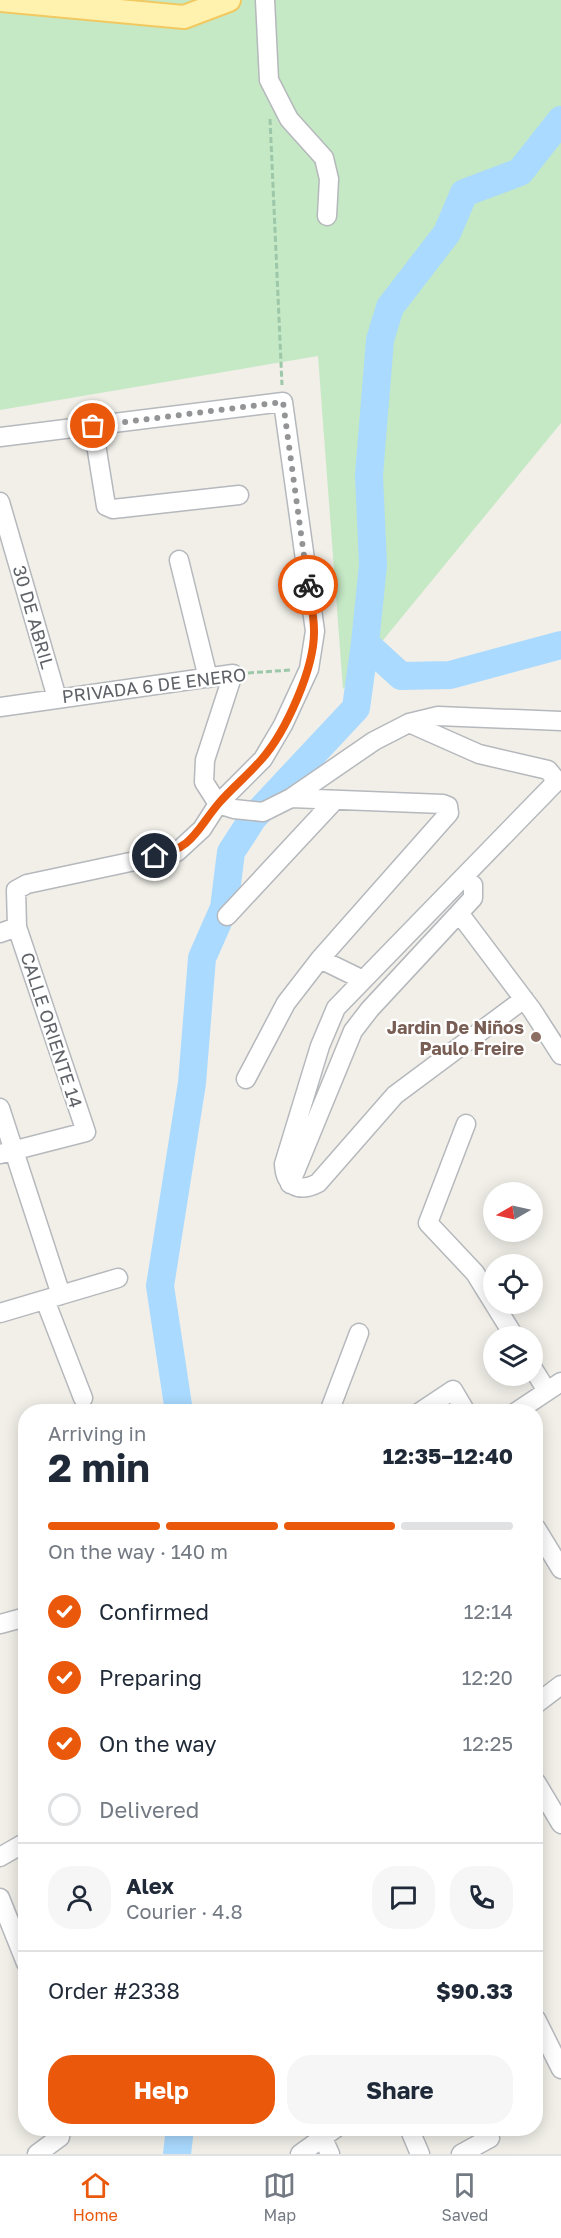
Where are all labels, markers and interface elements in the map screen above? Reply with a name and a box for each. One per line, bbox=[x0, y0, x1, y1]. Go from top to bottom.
pin bbox=[67, 400, 118, 451]
icon: bag bbox=[76, 409, 109, 442]
courier bbox=[278, 555, 338, 615]
street label: 30 DE ABRIL bbox=[9, 563, 59, 671]
icon: bike bbox=[292, 569, 325, 602]
street label: PRIVADA 6 DE ENERO bbox=[61, 663, 247, 707]
pin bbox=[129, 830, 180, 881]
icon: home bbox=[138, 839, 171, 872]
street label: CALLE ORIENTE 14 bbox=[16, 949, 88, 1111]
place label: Jardin De Niños Paulo Freire bbox=[387, 1016, 524, 1059]
marker: Jardin De Niños Paulo Freire bbox=[529, 1030, 543, 1044]
north arrow bbox=[483, 1182, 543, 1242]
map controls bbox=[483, 1182, 543, 1386]
button: locate bbox=[483, 1254, 543, 1314]
button: layers bbox=[483, 1326, 543, 1386]
text: Arriving in bbox=[48, 1421, 146, 1445]
text: 12:35–12:40 bbox=[383, 1442, 513, 1469]
text: 2 min bbox=[48, 1444, 150, 1491]
text: On the way · 140 m bbox=[48, 1539, 228, 1563]
icon: check bbox=[48, 1595, 81, 1628]
text: Confirmed bbox=[99, 1598, 209, 1625]
text: 12:14 bbox=[464, 1599, 513, 1623]
icon: check bbox=[48, 1661, 81, 1694]
text: Preparing bbox=[99, 1664, 202, 1691]
text: 12:20 bbox=[462, 1665, 513, 1689]
icon: check bbox=[48, 1727, 81, 1760]
text: On the way bbox=[99, 1730, 217, 1757]
text: 12:25 bbox=[463, 1731, 513, 1755]
text: Delivered bbox=[99, 1796, 199, 1823]
button: person bbox=[48, 1866, 111, 1929]
button: chat bbox=[372, 1866, 435, 1929]
button: phone bbox=[450, 1866, 513, 1929]
text: Alex bbox=[126, 1872, 174, 1899]
text: Courier · 4.8 bbox=[126, 1899, 243, 1923]
text: Order #2338 bbox=[48, 1977, 180, 2004]
text: $90.33 bbox=[436, 1977, 513, 2004]
button: Help bbox=[48, 2055, 275, 2124]
button: Share bbox=[287, 2055, 513, 2124]
tab: Home bbox=[73, 2169, 118, 2225]
tab: Map bbox=[263, 2169, 296, 2225]
tab: Saved bbox=[442, 2169, 488, 2225]

